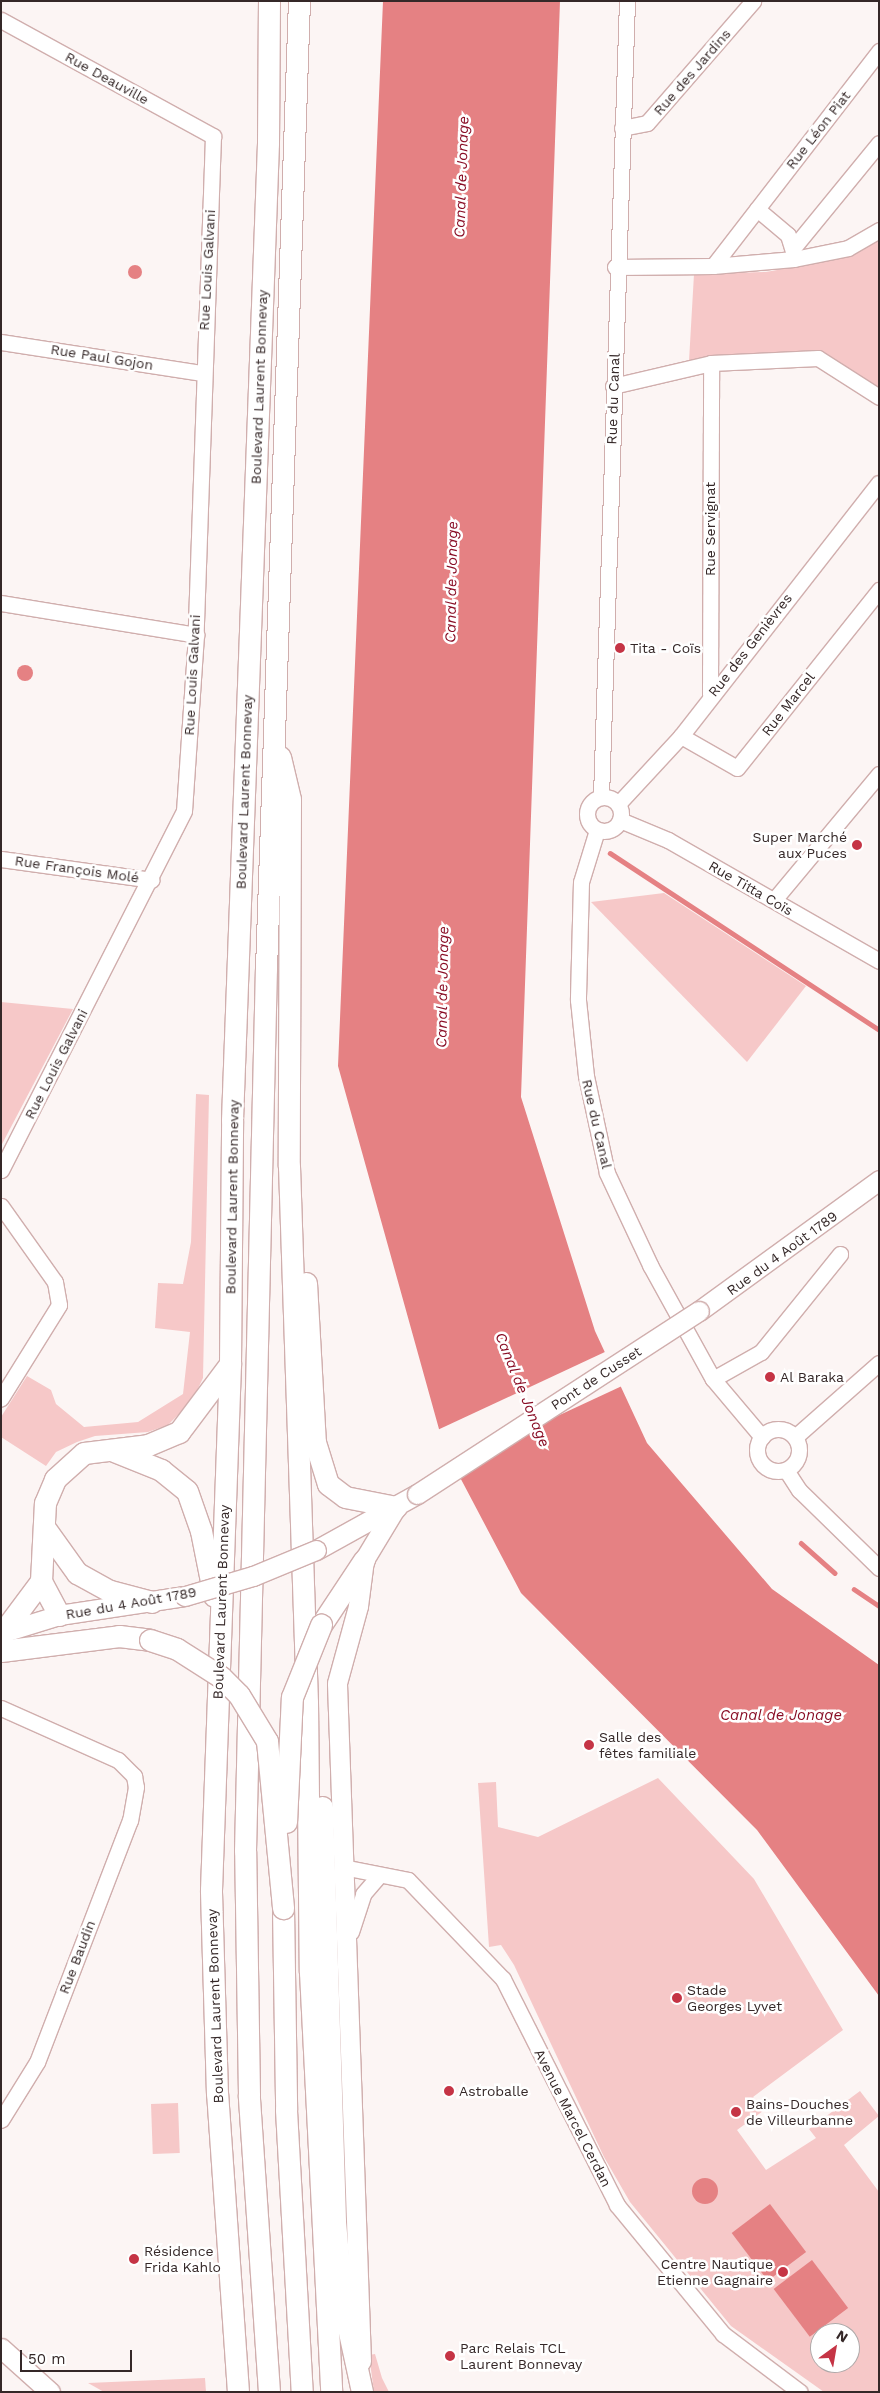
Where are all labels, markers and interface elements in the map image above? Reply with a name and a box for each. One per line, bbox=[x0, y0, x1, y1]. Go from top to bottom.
street label: Rue des Jardins bbox=[650, 25, 734, 119]
street label: Rue Deauville bbox=[62, 48, 152, 108]
street label: Rue Léon Piat bbox=[782, 88, 854, 172]
water label: Canal de Jonage bbox=[451, 115, 473, 239]
street label: Rue Louis Galvani bbox=[195, 209, 219, 331]
street label: Boulevard Laurent Bonnevay bbox=[247, 289, 271, 485]
street label: Rue Paul Gojon bbox=[49, 341, 155, 373]
street label: Rue du Canal bbox=[603, 353, 623, 445]
street label: Rue Servignat bbox=[702, 482, 718, 576]
water label: Canal de Jonage bbox=[442, 520, 462, 644]
street label: Rue des Genièvres bbox=[704, 590, 796, 700]
street label: Rue Louis Galvani bbox=[180, 614, 204, 736]
place label: Tita - Coïs bbox=[630, 640, 702, 656]
marker: Tita - Coïs bbox=[614, 642, 626, 654]
street label: Rue Marcel bbox=[758, 669, 818, 739]
street label: Boulevard Laurent Bonnevay bbox=[232, 694, 256, 890]
place label: Super Marché aux Puces bbox=[752, 829, 847, 862]
marker: Super Marché aux Puces bbox=[851, 839, 863, 851]
street label: Rue François Molé bbox=[14, 852, 140, 886]
street label: Rue Titta Coïs bbox=[706, 857, 796, 919]
water label: Canal de Jonage bbox=[433, 925, 453, 1049]
street label: Rue Louis Galvani bbox=[21, 1006, 91, 1122]
street label: Rue du Canal bbox=[579, 1078, 615, 1170]
street label: Boulevard Laurent Bonnevay bbox=[222, 1100, 242, 1294]
street label: Rue du 4 Août 1789 bbox=[723, 1207, 841, 1299]
water label: Canal de Jonage bbox=[491, 1330, 553, 1450]
street label: Pont de Cusset bbox=[548, 1343, 644, 1413]
place label: Al Baraka bbox=[780, 1369, 845, 1385]
marker: Al Baraka bbox=[764, 1371, 776, 1383]
street label: Boulevard Laurent Bonnevay bbox=[209, 1504, 233, 1700]
street label: Rue du 4 Août 1789 bbox=[64, 1583, 198, 1623]
water label: Canal de Jonage bbox=[720, 1707, 842, 1725]
place label: Salle des fêtes familiale bbox=[599, 1729, 697, 1761]
marker: Salle des fêtes familiale bbox=[583, 1739, 595, 1751]
street label: Boulevard Laurent Bonnevay bbox=[203, 1908, 227, 2104]
street label: Rue Baudin bbox=[55, 1918, 99, 1996]
place label: Stade Georges Lyvet bbox=[687, 1982, 782, 2014]
marker: Stade Georges Lyvet bbox=[671, 1992, 683, 2004]
street label: Avenue Marcel Cerdan bbox=[531, 2046, 615, 2190]
place label: Astroballe bbox=[459, 2083, 529, 2099]
marker: Astroballe bbox=[443, 2085, 455, 2097]
place label: Bains-Douches de Villeurbanne bbox=[746, 2096, 854, 2128]
marker: Bains-Douches de Villeurbanne bbox=[730, 2106, 742, 2118]
place label: Résidence Frida Kahlo bbox=[144, 2243, 221, 2276]
marker: Résidence Frida Kahlo bbox=[128, 2253, 140, 2265]
place label: Centre Nautique Etienne Gagnaire bbox=[657, 2256, 773, 2288]
marker: Centre Nautique Etienne Gagnaire bbox=[777, 2266, 789, 2278]
north arrow bbox=[810, 2323, 860, 2373]
text: N bbox=[834, 2327, 851, 2346]
scale bar bbox=[22, 2340, 135, 2372]
place label: Parc Relais TCL Laurent Bonnevay bbox=[460, 2340, 582, 2372]
text: 50 m bbox=[28, 2350, 65, 2368]
marker: Parc Relais TCL Laurent Bonnevay bbox=[444, 2350, 456, 2362]

